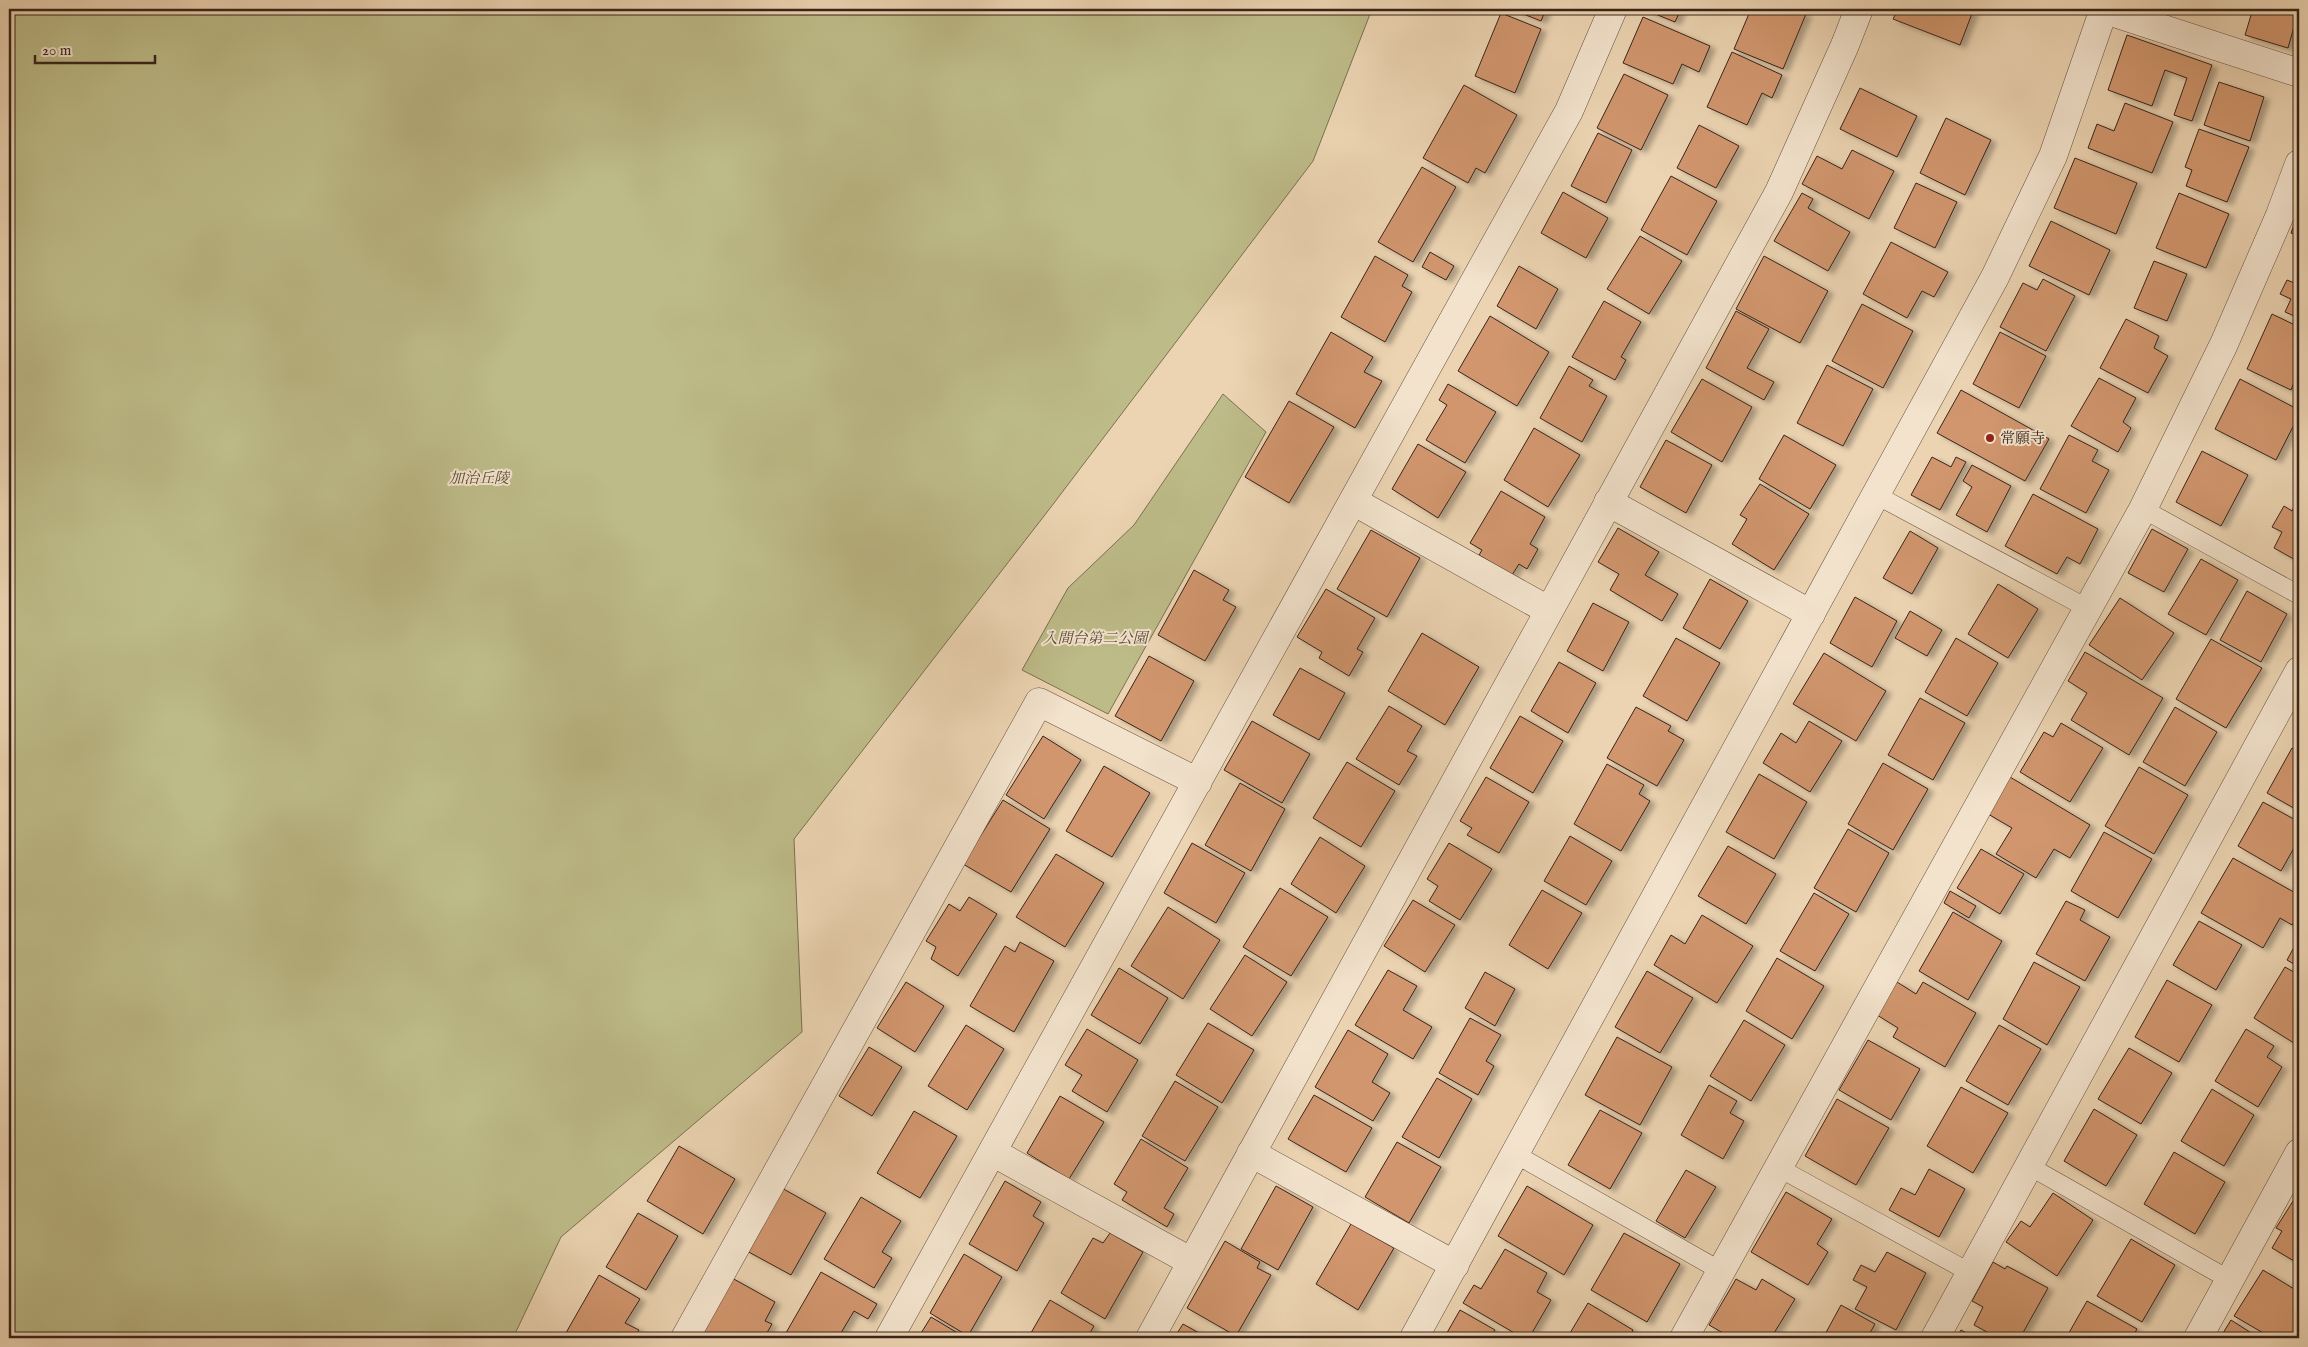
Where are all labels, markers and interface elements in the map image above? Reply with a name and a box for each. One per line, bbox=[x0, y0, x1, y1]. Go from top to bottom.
scale bar bbox=[35, 32, 155, 64]
text: 20 m bbox=[42, 41, 72, 60]
place label: 常願寺 bbox=[2000, 429, 2045, 448]
marker: 常願寺 bbox=[1984, 432, 1996, 444]
park label: 加治丘陵 bbox=[449, 469, 511, 488]
park label: 入間台第二公園 bbox=[1042, 629, 1150, 648]

